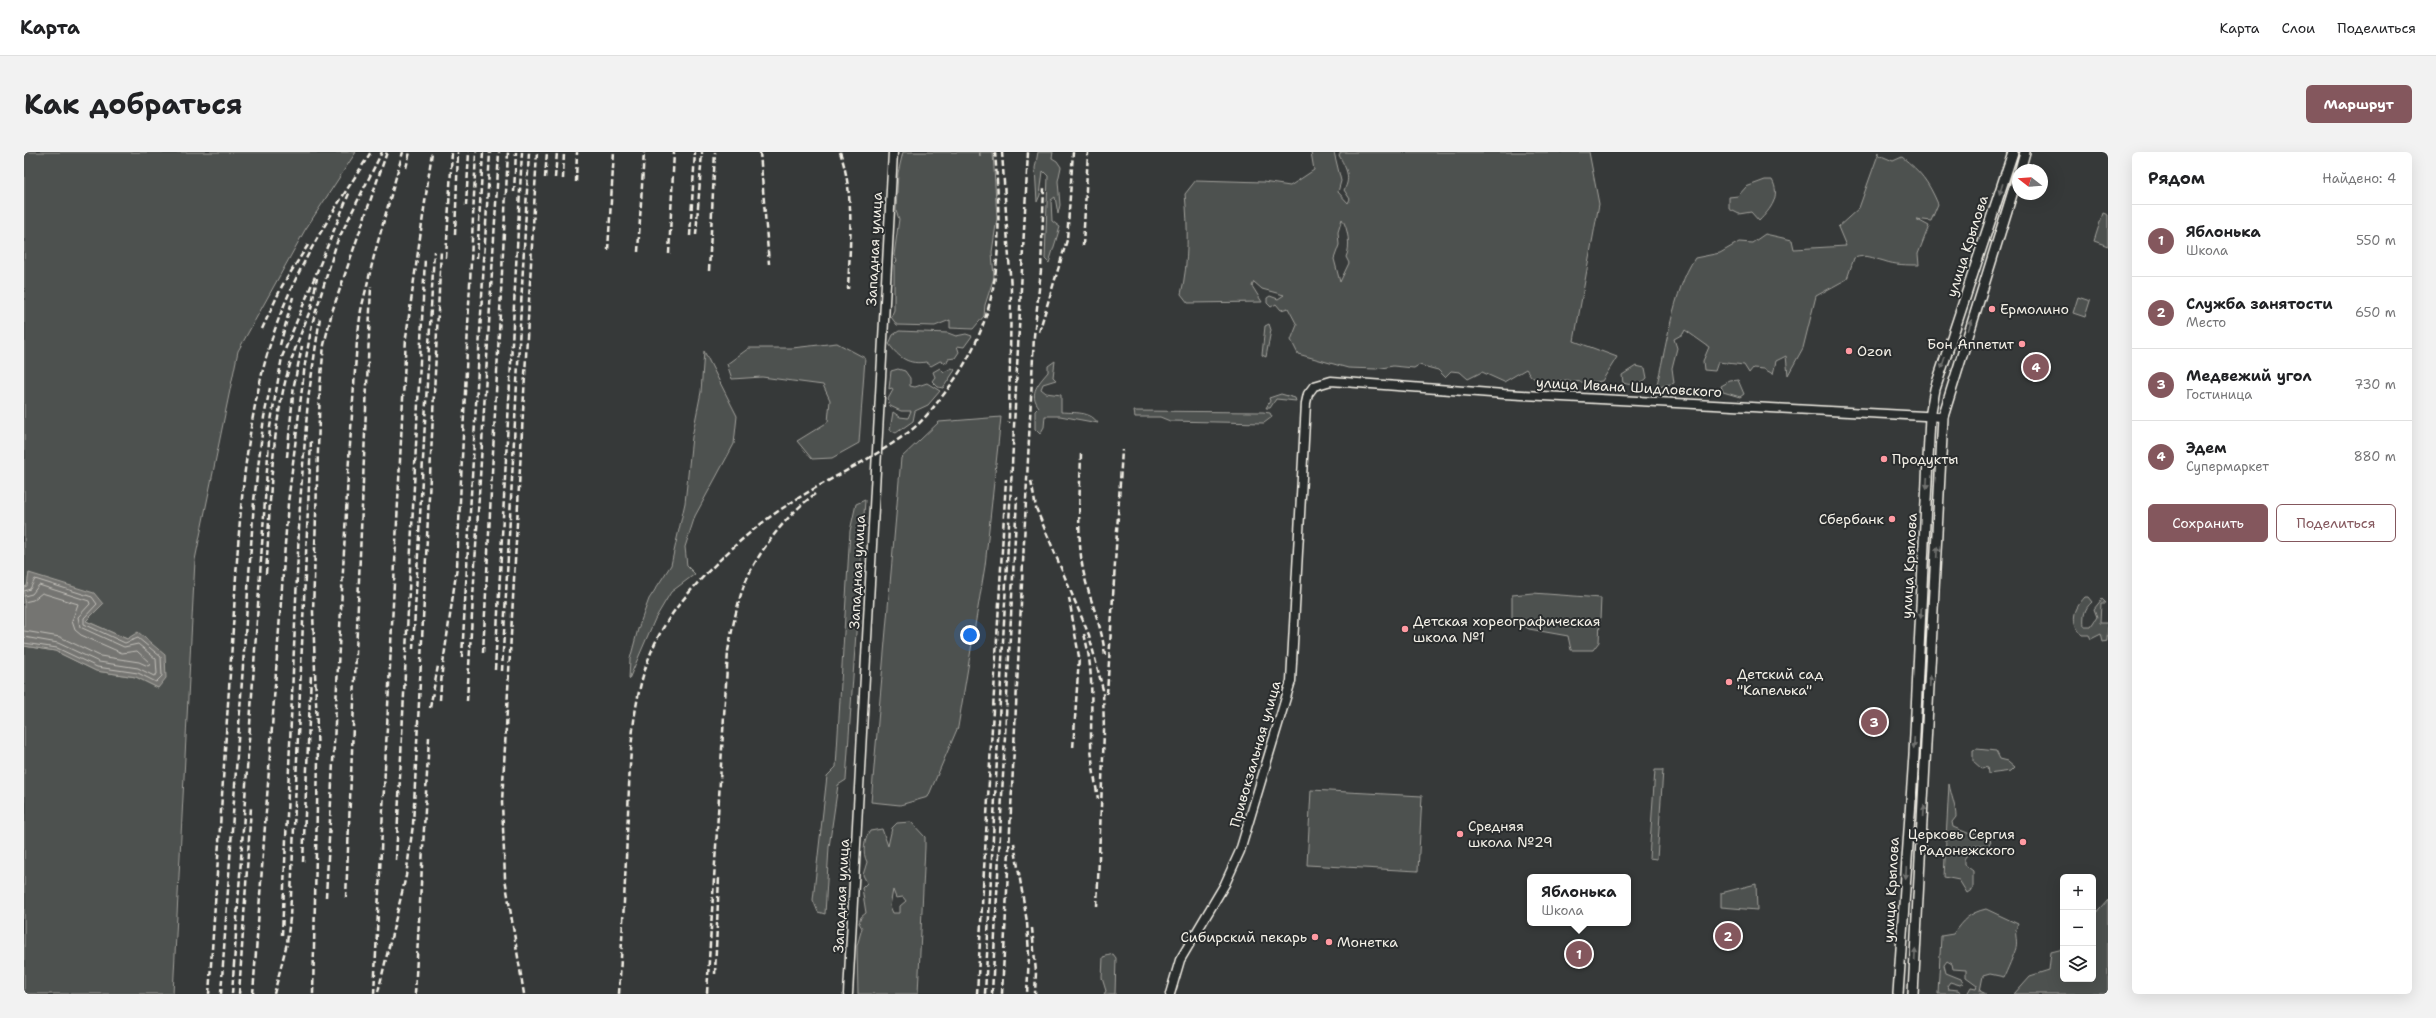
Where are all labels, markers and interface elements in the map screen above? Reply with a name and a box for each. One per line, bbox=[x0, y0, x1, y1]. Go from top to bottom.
text: Карта bbox=[20, 15, 80, 40]
text: Карта bbox=[2219, 19, 2260, 37]
text: Слои bbox=[2282, 19, 2315, 37]
text: Поделиться bbox=[2337, 19, 2416, 37]
text: Как добраться bbox=[24, 85, 243, 123]
button: Маршрут bbox=[2306, 85, 2412, 123]
north arrow bbox=[2012, 164, 2048, 200]
text: Рядом bbox=[2148, 167, 2205, 189]
text: Найдено: 4 bbox=[2322, 170, 2396, 187]
one-way arrow bbox=[1997, 183, 2003, 195]
street label: Западная улица bbox=[862, 191, 886, 307]
street label: улица Крылова bbox=[1942, 193, 1992, 299]
text: Яблонька bbox=[2186, 222, 2261, 242]
text: 1 bbox=[2158, 232, 2164, 249]
text: 550 m bbox=[2356, 232, 2396, 249]
text: Школа bbox=[2186, 242, 2228, 259]
text: Служба занятости bbox=[2186, 294, 2333, 314]
place label: Ермолино bbox=[2000, 300, 2069, 318]
marker: Ермолино bbox=[1987, 304, 1997, 314]
text: 2 bbox=[2156, 304, 2166, 321]
text: 650 m bbox=[2355, 304, 2396, 321]
text: Место bbox=[2186, 314, 2226, 331]
one-way arrow bbox=[1968, 318, 1974, 330]
place label: Бон Аппетит bbox=[1927, 335, 2015, 353]
marker: Бон Аппетит bbox=[2017, 339, 2027, 349]
place label: Ozon bbox=[1857, 342, 1892, 360]
marker: Ozon bbox=[1844, 346, 1854, 356]
pin: 4 bbox=[2023, 352, 2049, 382]
one-way arrow bbox=[1940, 358, 1946, 370]
text: Медвежий угол bbox=[2186, 366, 2312, 386]
street label: улица Ивана Шидловского bbox=[1536, 373, 1722, 401]
text: 3 bbox=[2156, 376, 2166, 393]
text: 730 m bbox=[2354, 376, 2396, 393]
text: Гостиница bbox=[2186, 386, 2252, 403]
text: Эдем bbox=[2186, 438, 2227, 458]
text: 4 bbox=[2156, 448, 2166, 465]
text: 880 m bbox=[2354, 448, 2396, 465]
place label: Продукты bbox=[1892, 450, 1959, 468]
marker: Продукты bbox=[1879, 454, 1889, 464]
text: Супермаркет bbox=[2186, 458, 2269, 475]
one-way arrow bbox=[1924, 477, 1930, 490]
button: Сохранить bbox=[2148, 504, 2268, 542]
button: Поделиться bbox=[2276, 504, 2396, 542]
place label: Сбербанк bbox=[1819, 510, 1885, 528]
street label: улица Крылова bbox=[1897, 512, 1921, 619]
street label: Западная улица bbox=[845, 514, 869, 630]
marker: Сбербанк bbox=[1887, 514, 1897, 524]
one-way arrow bbox=[1933, 546, 1940, 558]
one-way arrow bbox=[1917, 607, 1924, 619]
place label: Детская хореографическая школа №1 bbox=[1413, 612, 1600, 646]
marker: Детская хореографическая школа №1 bbox=[1400, 624, 1410, 634]
your location bbox=[960, 625, 980, 645]
place label: Детский сад "Капелька" bbox=[1737, 665, 1823, 699]
one-way arrow bbox=[1927, 675, 1934, 687]
marker: Детский сад "Капелька" bbox=[1724, 677, 1734, 687]
street label: Привокзальная улица bbox=[1225, 678, 1285, 829]
pin: 3 bbox=[1861, 707, 1887, 737]
one-way arrow bbox=[1911, 737, 1918, 749]
one-way arrow bbox=[1920, 805, 1927, 817]
place label: Средняя школа №29 bbox=[1468, 817, 1553, 851]
place label: Церковь Сергия Радонежского bbox=[1908, 825, 2015, 859]
marker: Средняя школа №29 bbox=[1455, 829, 1465, 839]
street label: улица Крылова bbox=[1879, 836, 1903, 943]
marker: Церковь Сергия Радонежского bbox=[2018, 837, 2028, 847]
street label: Западная улица bbox=[829, 838, 853, 954]
one-way arrow bbox=[1903, 867, 1910, 879]
popup bbox=[1527, 874, 1631, 926]
map controls bbox=[2060, 874, 2096, 982]
button: + bbox=[2060, 874, 2096, 910]
text: Яблонька bbox=[1542, 882, 1616, 902]
text: Школа bbox=[1542, 902, 1584, 919]
button: − bbox=[2060, 910, 2096, 946]
pin: 2 bbox=[1715, 921, 1741, 951]
place label: Сибирский пекарь bbox=[1180, 928, 1307, 946]
marker: Сибирский пекарь bbox=[1310, 932, 1320, 942]
place label: Монетка bbox=[1337, 933, 1398, 951]
marker: Монетка bbox=[1324, 937, 1334, 947]
pin: 1 bbox=[1566, 939, 1592, 969]
button: layers bbox=[2060, 946, 2096, 982]
one-way arrow bbox=[1912, 949, 1919, 961]

